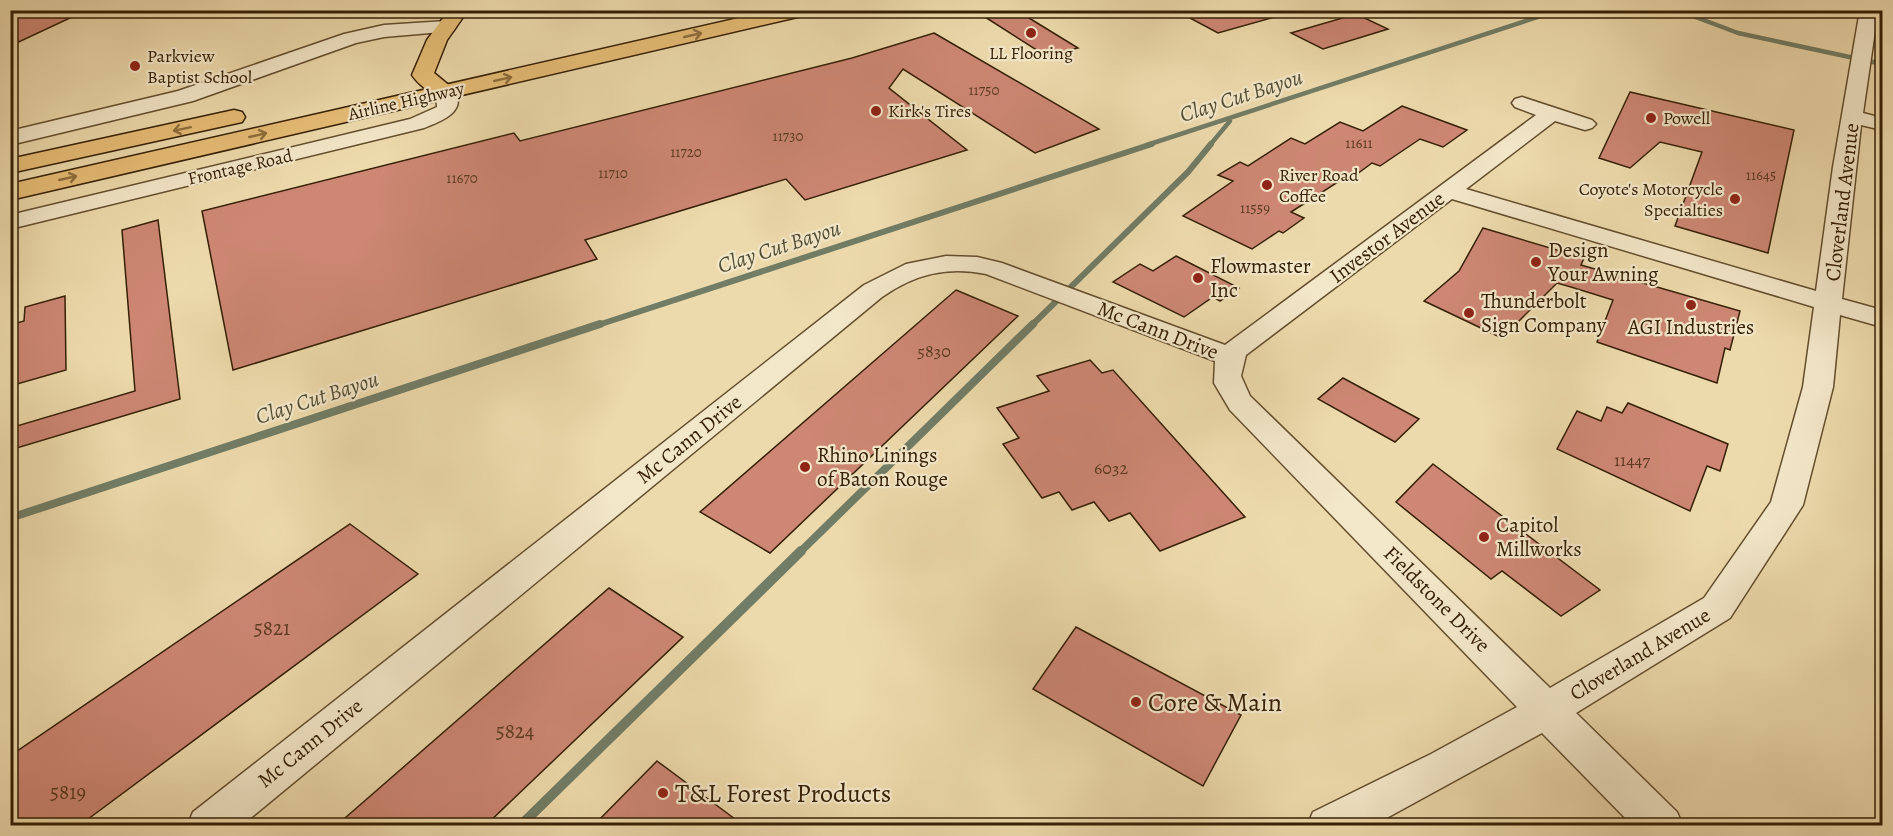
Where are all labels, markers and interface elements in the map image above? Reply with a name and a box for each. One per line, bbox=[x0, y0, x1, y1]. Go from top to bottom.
marker: LL Flooring bbox=[1024, 26, 1038, 40]
one-way arrow bbox=[683, 29, 702, 40]
place label: LL Flooring bbox=[989, 41, 1073, 65]
place label: Parkview Baptist School bbox=[147, 44, 253, 89]
marker: Parkview Baptist School bbox=[128, 59, 142, 73]
water label: Clay Cut Bayou bbox=[1176, 62, 1307, 130]
one-way arrow bbox=[493, 72, 512, 84]
street label: Airline Highway bbox=[345, 76, 467, 126]
house number: 11750 bbox=[968, 80, 1000, 100]
place label: Kirk's Tires bbox=[888, 99, 971, 123]
marker: Kirk's Tires bbox=[869, 104, 883, 118]
place label: Powell bbox=[1663, 106, 1711, 130]
marker: Powell bbox=[1644, 111, 1658, 125]
street label: Cloverland Avenue bbox=[1818, 121, 1866, 283]
one-way arrow bbox=[172, 123, 191, 135]
house number: 11730 bbox=[773, 126, 803, 146]
one-way arrow bbox=[247, 129, 267, 140]
house number: 11611 bbox=[1345, 133, 1373, 153]
house number: 11720 bbox=[670, 142, 702, 162]
street label: Frontage Road bbox=[185, 143, 295, 191]
house number: 11710 bbox=[598, 163, 628, 183]
place label: River Road Coffee bbox=[1279, 163, 1359, 208]
house number: 11645 bbox=[1746, 165, 1776, 185]
house number: 11670 bbox=[446, 168, 478, 188]
one-way arrow bbox=[58, 172, 77, 184]
place label: Coyote's Motorcycle Specialties bbox=[1579, 177, 1723, 222]
marker: River Road Coffee bbox=[1260, 178, 1274, 192]
street label: Investor Avenue bbox=[1324, 184, 1450, 290]
marker: Coyote's Motorcycle Specialties bbox=[1728, 192, 1742, 206]
house number: 11559 bbox=[1240, 198, 1270, 218]
water label: Clay Cut Bayou bbox=[714, 213, 845, 281]
place label: Design Your Awning bbox=[1547, 236, 1659, 288]
place label: Flowmaster Inc bbox=[1210, 252, 1311, 304]
marker: Design Your Awning bbox=[1529, 255, 1543, 269]
marker: Flowmaster Inc bbox=[1191, 271, 1205, 285]
place label: Thunderbolt Sign Company bbox=[1481, 287, 1607, 339]
street label: Mc Cann Drive bbox=[1093, 294, 1223, 366]
marker: AGI Industries bbox=[1684, 298, 1698, 312]
marker: Thunderbolt Sign Company bbox=[1462, 306, 1476, 320]
place label: AGI Industries bbox=[1627, 313, 1754, 341]
house number: 5830 bbox=[917, 339, 951, 363]
water label: Clay Cut Bayou bbox=[252, 364, 383, 432]
street label: Mc Cann Drive bbox=[631, 388, 747, 490]
place label: Rhino Linings of Baton Rouge bbox=[817, 441, 948, 493]
house number: 11447 bbox=[1614, 448, 1651, 472]
house number: 6032 bbox=[1094, 456, 1128, 480]
marker: Rhino Linings of Baton Rouge bbox=[798, 460, 812, 474]
place label: Capitol Millworks bbox=[1496, 511, 1582, 563]
marker: Capitol Millworks bbox=[1477, 530, 1491, 544]
street label: Fieldstone Drive bbox=[1378, 540, 1496, 658]
street label: Cloverland Avenue bbox=[1565, 601, 1715, 707]
house number: 5821 bbox=[254, 614, 290, 642]
place label: Core & Main bbox=[1148, 685, 1282, 720]
street label: Mc Cann Drive bbox=[252, 692, 368, 794]
marker: Core & Main bbox=[1129, 695, 1143, 709]
house number: 5824 bbox=[496, 717, 534, 745]
place label: T&L Forest Products bbox=[675, 776, 891, 811]
house number: 5819 bbox=[50, 778, 86, 806]
marker: T&L Forest Products bbox=[656, 786, 670, 800]

